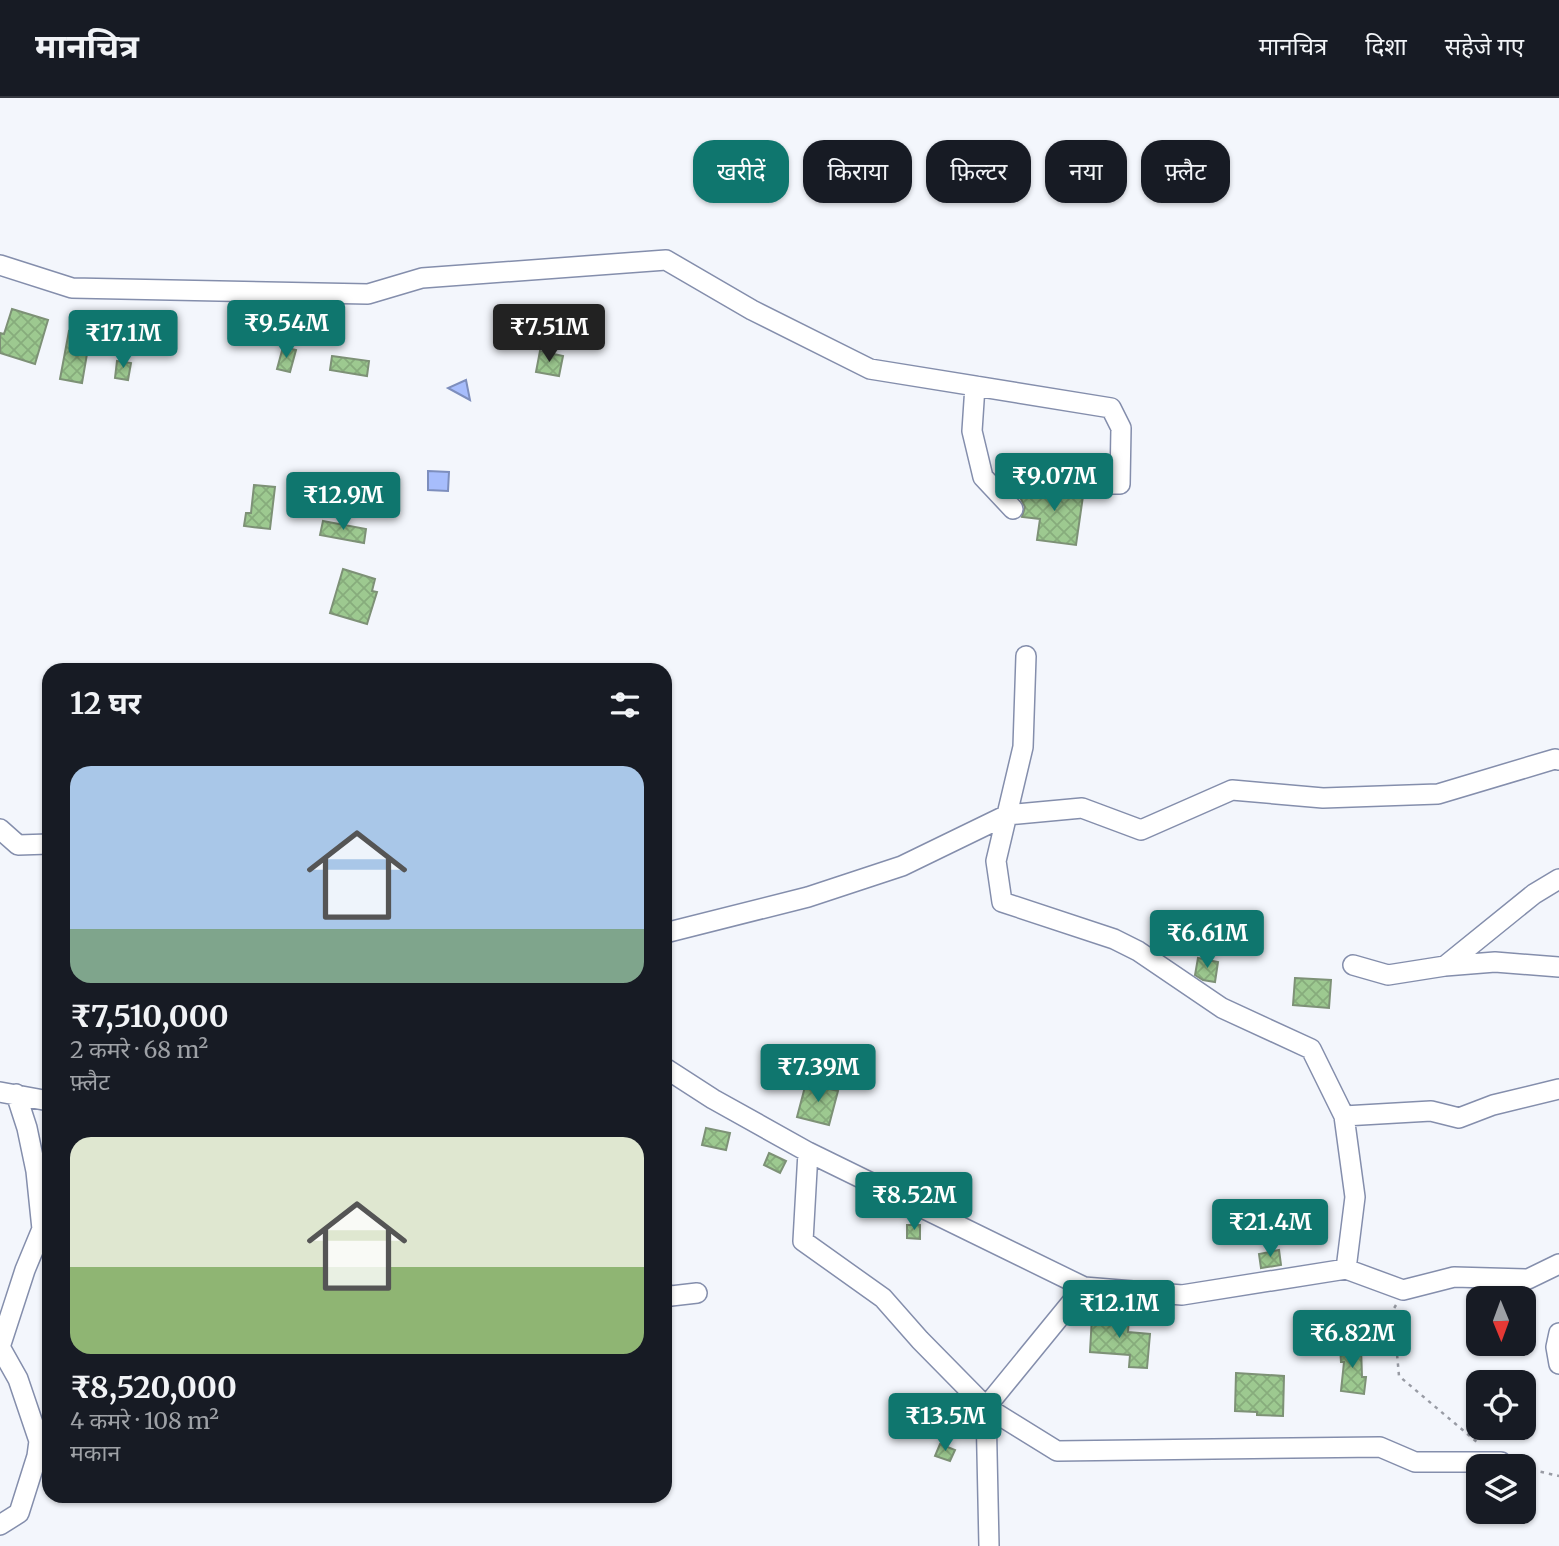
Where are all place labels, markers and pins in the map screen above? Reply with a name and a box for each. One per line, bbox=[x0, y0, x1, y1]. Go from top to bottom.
pin: ₹9.54M bbox=[229, 300, 343, 360]
pin: ₹7.51M bbox=[492, 304, 606, 364]
pin: ₹17.1M bbox=[66, 310, 180, 370]
pin: ₹9.07M bbox=[997, 454, 1111, 513]
pin: ₹12.9M bbox=[286, 472, 400, 532]
pin: ₹6.61M bbox=[1150, 910, 1264, 970]
pin: ₹7.39M bbox=[761, 1044, 875, 1104]
pin: ₹8.52M bbox=[857, 1172, 971, 1232]
pin: ₹21.4M bbox=[1213, 1200, 1327, 1259]
pin: ₹12.1M bbox=[1062, 1280, 1176, 1340]
pin: ₹6.82M bbox=[1295, 1310, 1409, 1370]
pin: ₹13.5M bbox=[888, 1394, 1002, 1453]

